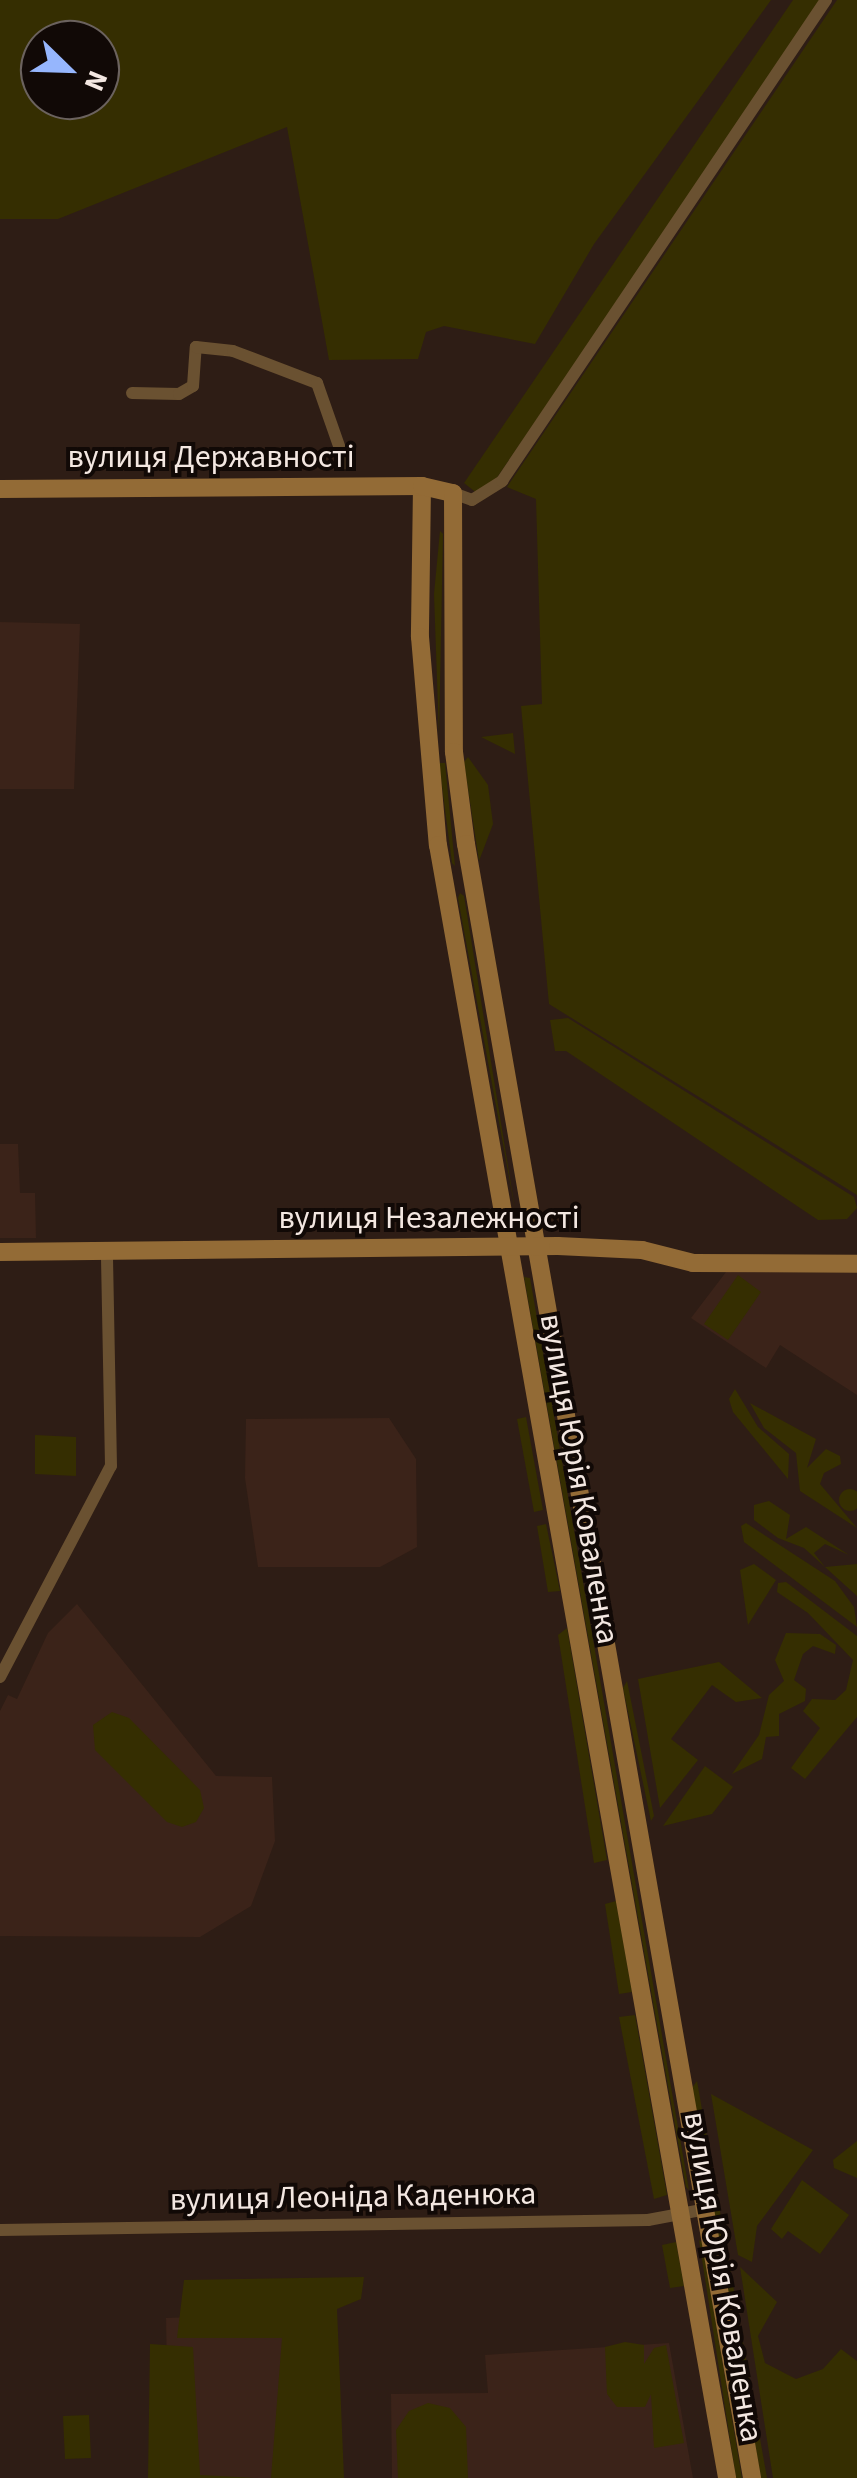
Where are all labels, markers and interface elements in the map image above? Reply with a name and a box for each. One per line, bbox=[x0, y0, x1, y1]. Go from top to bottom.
north arrow bbox=[20, 20, 120, 120]
text: N bbox=[74, 65, 118, 97]
street label: вулиця Державності bbox=[67, 438, 355, 476]
street label: вулиця Незалежності bbox=[278, 1199, 580, 1237]
street label: вулиця Юрія Коваленка bbox=[531, 1311, 627, 1647]
street label: вулиця Юрія Коваленка bbox=[675, 2109, 771, 2445]
street label: вулиця Леоніда Каденюка bbox=[169, 2175, 537, 2219]

